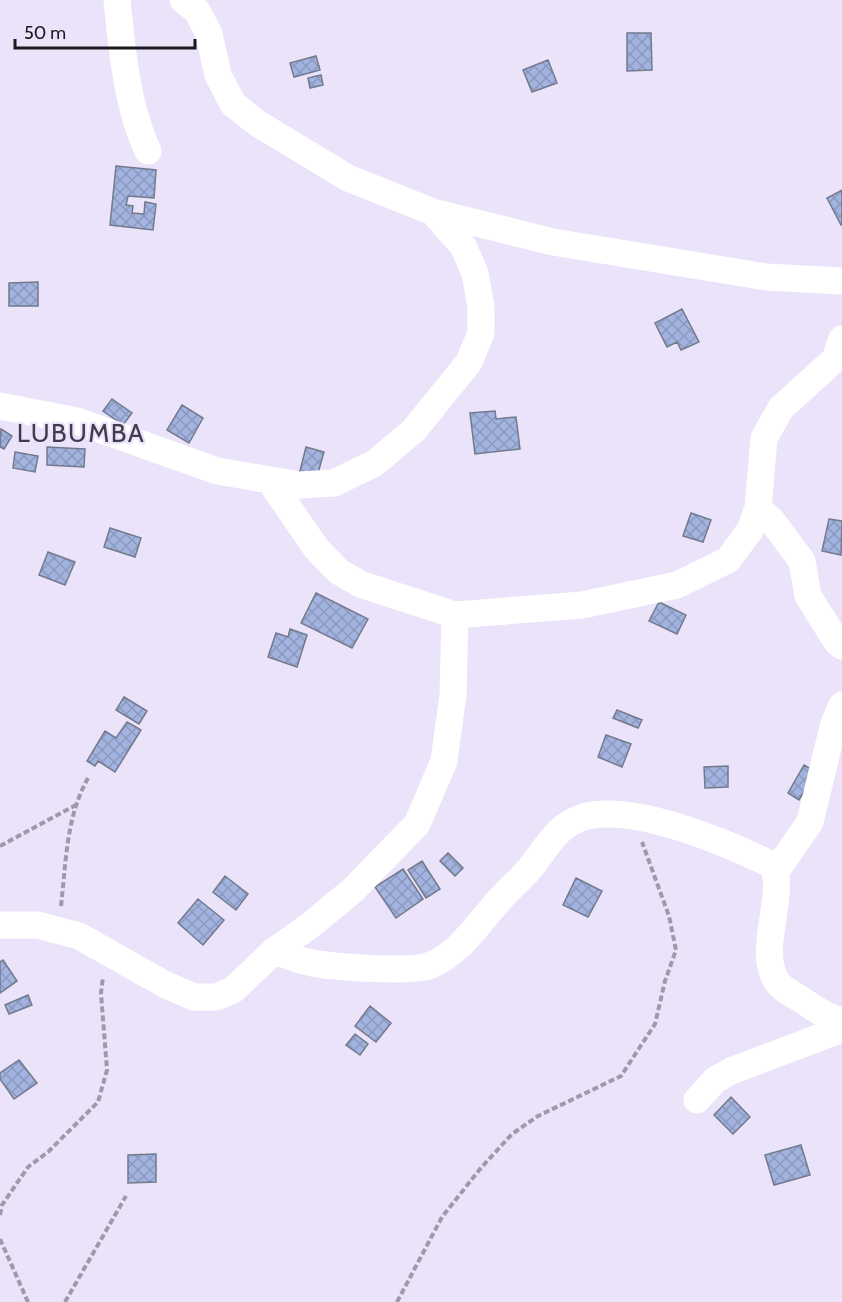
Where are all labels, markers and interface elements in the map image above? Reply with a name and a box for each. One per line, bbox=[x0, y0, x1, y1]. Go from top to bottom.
scale bar bbox=[15, 12, 195, 50]
text: 50 m bbox=[24, 22, 66, 44]
district label: LUBUMBA bbox=[17, 417, 145, 449]

